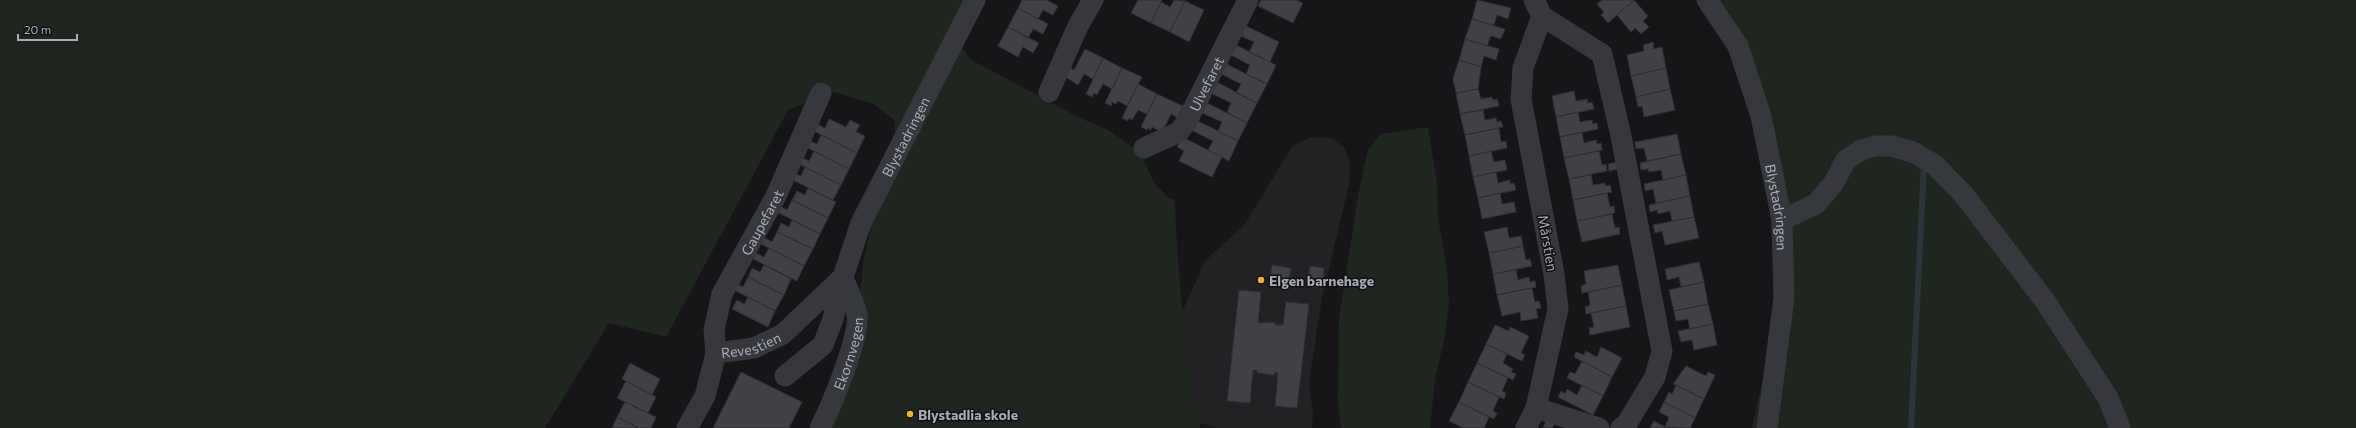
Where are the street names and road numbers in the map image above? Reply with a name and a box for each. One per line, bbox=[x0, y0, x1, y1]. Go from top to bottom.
street label: Ulvefaret bbox=[1185, 53, 1227, 114]
street label: Blystadringen bbox=[878, 94, 933, 179]
street label: Blystadringen bbox=[1762, 162, 1791, 251]
street label: Gaupefaret bbox=[737, 187, 786, 258]
street label: Mårstien bbox=[1535, 213, 1561, 273]
street label: Ekornvegen bbox=[829, 317, 866, 392]
street label: Revestien bbox=[720, 328, 783, 361]

